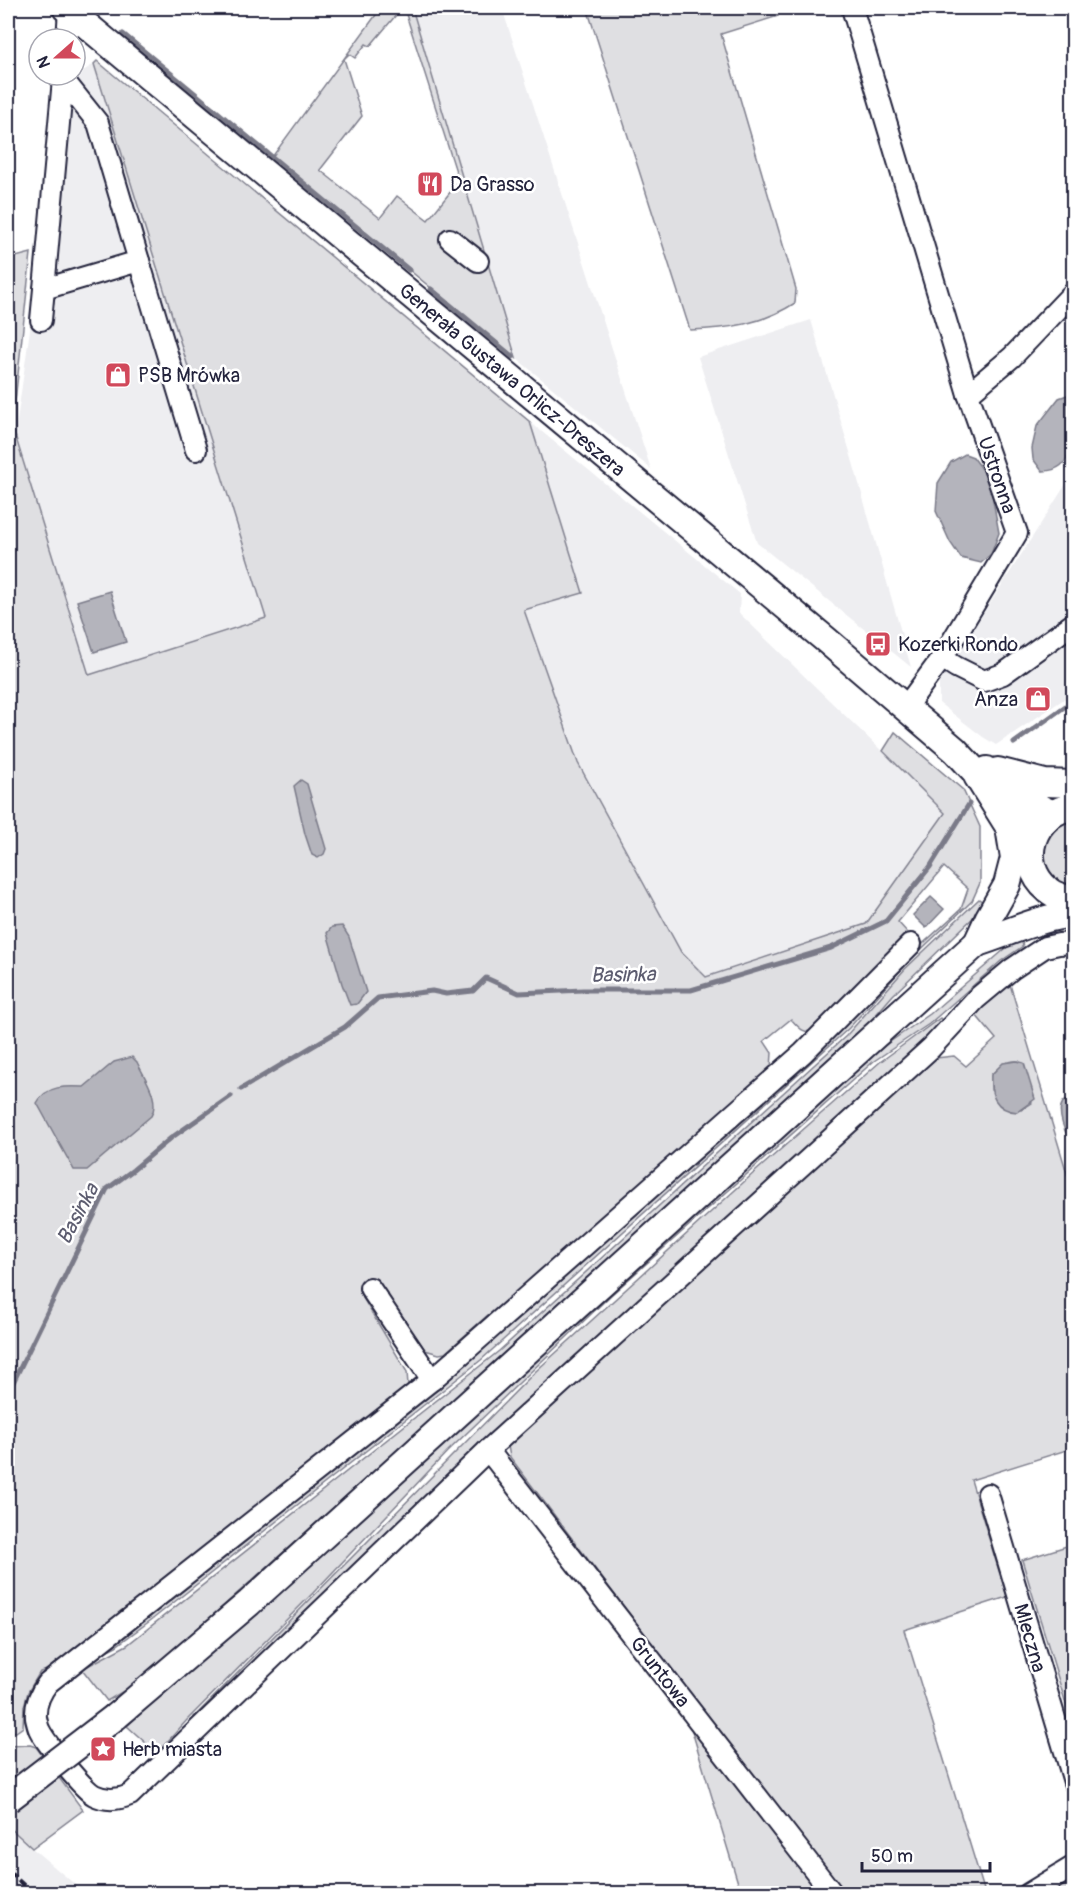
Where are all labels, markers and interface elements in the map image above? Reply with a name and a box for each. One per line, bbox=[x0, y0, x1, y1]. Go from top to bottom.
north arrow bbox=[27, 27, 87, 87]
text: N bbox=[33, 53, 55, 71]
restaurant icon: Da Grasso bbox=[415, 169, 445, 199]
place label: Da Grasso bbox=[450, 172, 535, 197]
street label: Generała Gustawa Orlicz-Dreszera bbox=[394, 278, 630, 482]
shop icon: PSB Mrówka bbox=[103, 360, 133, 390]
place label: PSB Mrówka bbox=[138, 363, 240, 388]
street label: Ustronna bbox=[972, 433, 1022, 517]
bus stop icon: Kozerki Rondo bbox=[863, 629, 893, 659]
place label: Kozerki Rondo bbox=[898, 632, 1018, 657]
shop icon: Anza bbox=[1023, 684, 1053, 714]
place label: Anza bbox=[974, 687, 1018, 712]
water label: Basinka bbox=[590, 961, 657, 989]
water label: Basinka bbox=[51, 1178, 106, 1249]
street label: Mleczna bbox=[1008, 1601, 1052, 1675]
street label: Gruntowa bbox=[625, 1632, 695, 1712]
place icon: Herb miasta bbox=[88, 1734, 118, 1764]
place label: Herb miasta bbox=[122, 1737, 222, 1762]
scale bar bbox=[862, 1835, 990, 1873]
text: 50 m bbox=[871, 1845, 913, 1868]

